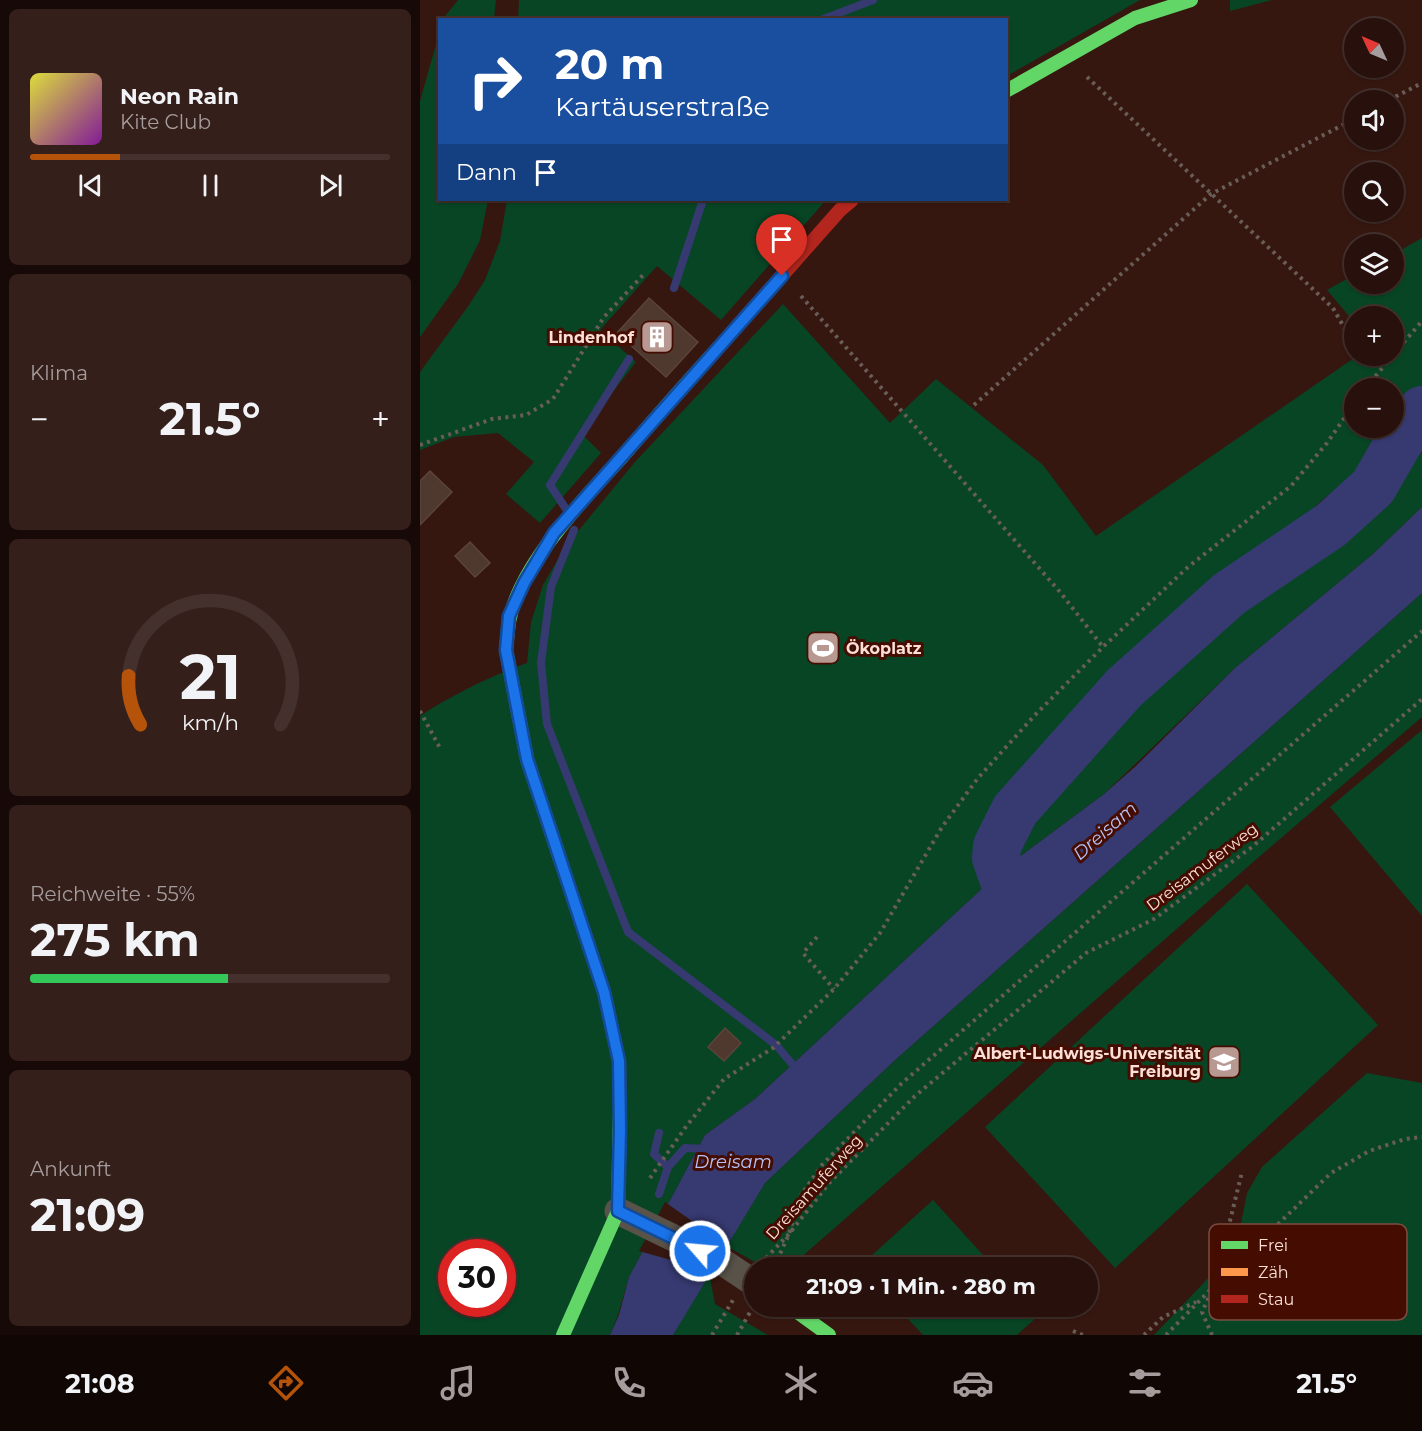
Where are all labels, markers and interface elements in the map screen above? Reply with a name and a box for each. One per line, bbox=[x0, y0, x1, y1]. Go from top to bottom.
north arrow bbox=[1344, 18, 1404, 78]
map controls bbox=[1344, 18, 1404, 438]
text: 20 m bbox=[555, 38, 664, 90]
icon: right bbox=[456, 42, 534, 120]
text: Neon Rain bbox=[120, 83, 239, 110]
text: Kartäuserstraße bbox=[555, 90, 770, 123]
button: sound bbox=[1344, 90, 1404, 150]
text: Kite Club bbox=[120, 110, 211, 134]
icon: arrive bbox=[529, 156, 562, 189]
text: Dann bbox=[456, 159, 517, 186]
button: search bbox=[1344, 162, 1404, 222]
icon: previous bbox=[74, 169, 107, 202]
icon: pause bbox=[194, 169, 227, 202]
icon: next bbox=[314, 169, 347, 202]
pin bbox=[756, 214, 807, 276]
icon: arrive bbox=[765, 223, 798, 256]
button: layers bbox=[1344, 234, 1404, 294]
button: + bbox=[1344, 306, 1404, 366]
building icon: Lindenhof bbox=[639, 319, 675, 355]
place label: Lindenhof bbox=[548, 328, 635, 347]
text: Klima bbox=[30, 361, 88, 385]
button: − bbox=[1344, 378, 1404, 438]
text: 21.5° bbox=[159, 391, 261, 446]
text: − bbox=[30, 399, 49, 439]
text: + bbox=[371, 399, 390, 439]
sports icon: Ökoplatz bbox=[805, 630, 841, 666]
text: 21 bbox=[179, 639, 241, 715]
place label: Ökoplatz bbox=[846, 639, 922, 658]
text: km/h bbox=[181, 709, 239, 735]
water label: Dreisam bbox=[1068, 797, 1142, 865]
street label: Dreisamuferweg bbox=[1143, 819, 1261, 915]
text: Reichweite · 55% bbox=[30, 882, 195, 906]
text: 275 km bbox=[30, 912, 200, 967]
place label: Albert-Ludwigs-Universität Freiburg bbox=[973, 1044, 1201, 1081]
school or university icon: Albert-Ludwigs-Universität Freiburg bbox=[1206, 1044, 1242, 1080]
street label: Dreisamuferweg bbox=[762, 1131, 866, 1243]
water label: Dreisam bbox=[694, 1151, 772, 1173]
text: Ankunft bbox=[30, 1157, 111, 1181]
text: 21:09 bbox=[30, 1187, 145, 1242]
position arrow bbox=[668, 1219, 732, 1283]
legend bbox=[1209, 1224, 1407, 1320]
text: Frei bbox=[1258, 1236, 1288, 1255]
speed limit sign: 30 bbox=[438, 1239, 516, 1317]
text: Zäh bbox=[1258, 1263, 1289, 1282]
text: 21:09 · 1 Min. · 280 m bbox=[806, 1273, 1036, 1300]
text: Stau bbox=[1258, 1290, 1294, 1309]
icon: directions bbox=[265, 1362, 307, 1404]
icon: music bbox=[437, 1362, 479, 1404]
icon: phone bbox=[608, 1362, 650, 1404]
icon: climate bbox=[780, 1362, 822, 1404]
icon: car bbox=[952, 1362, 994, 1404]
icon: filters bbox=[1124, 1362, 1166, 1404]
text: 21:08 bbox=[65, 1367, 135, 1400]
text: 21.5° bbox=[1296, 1367, 1357, 1400]

